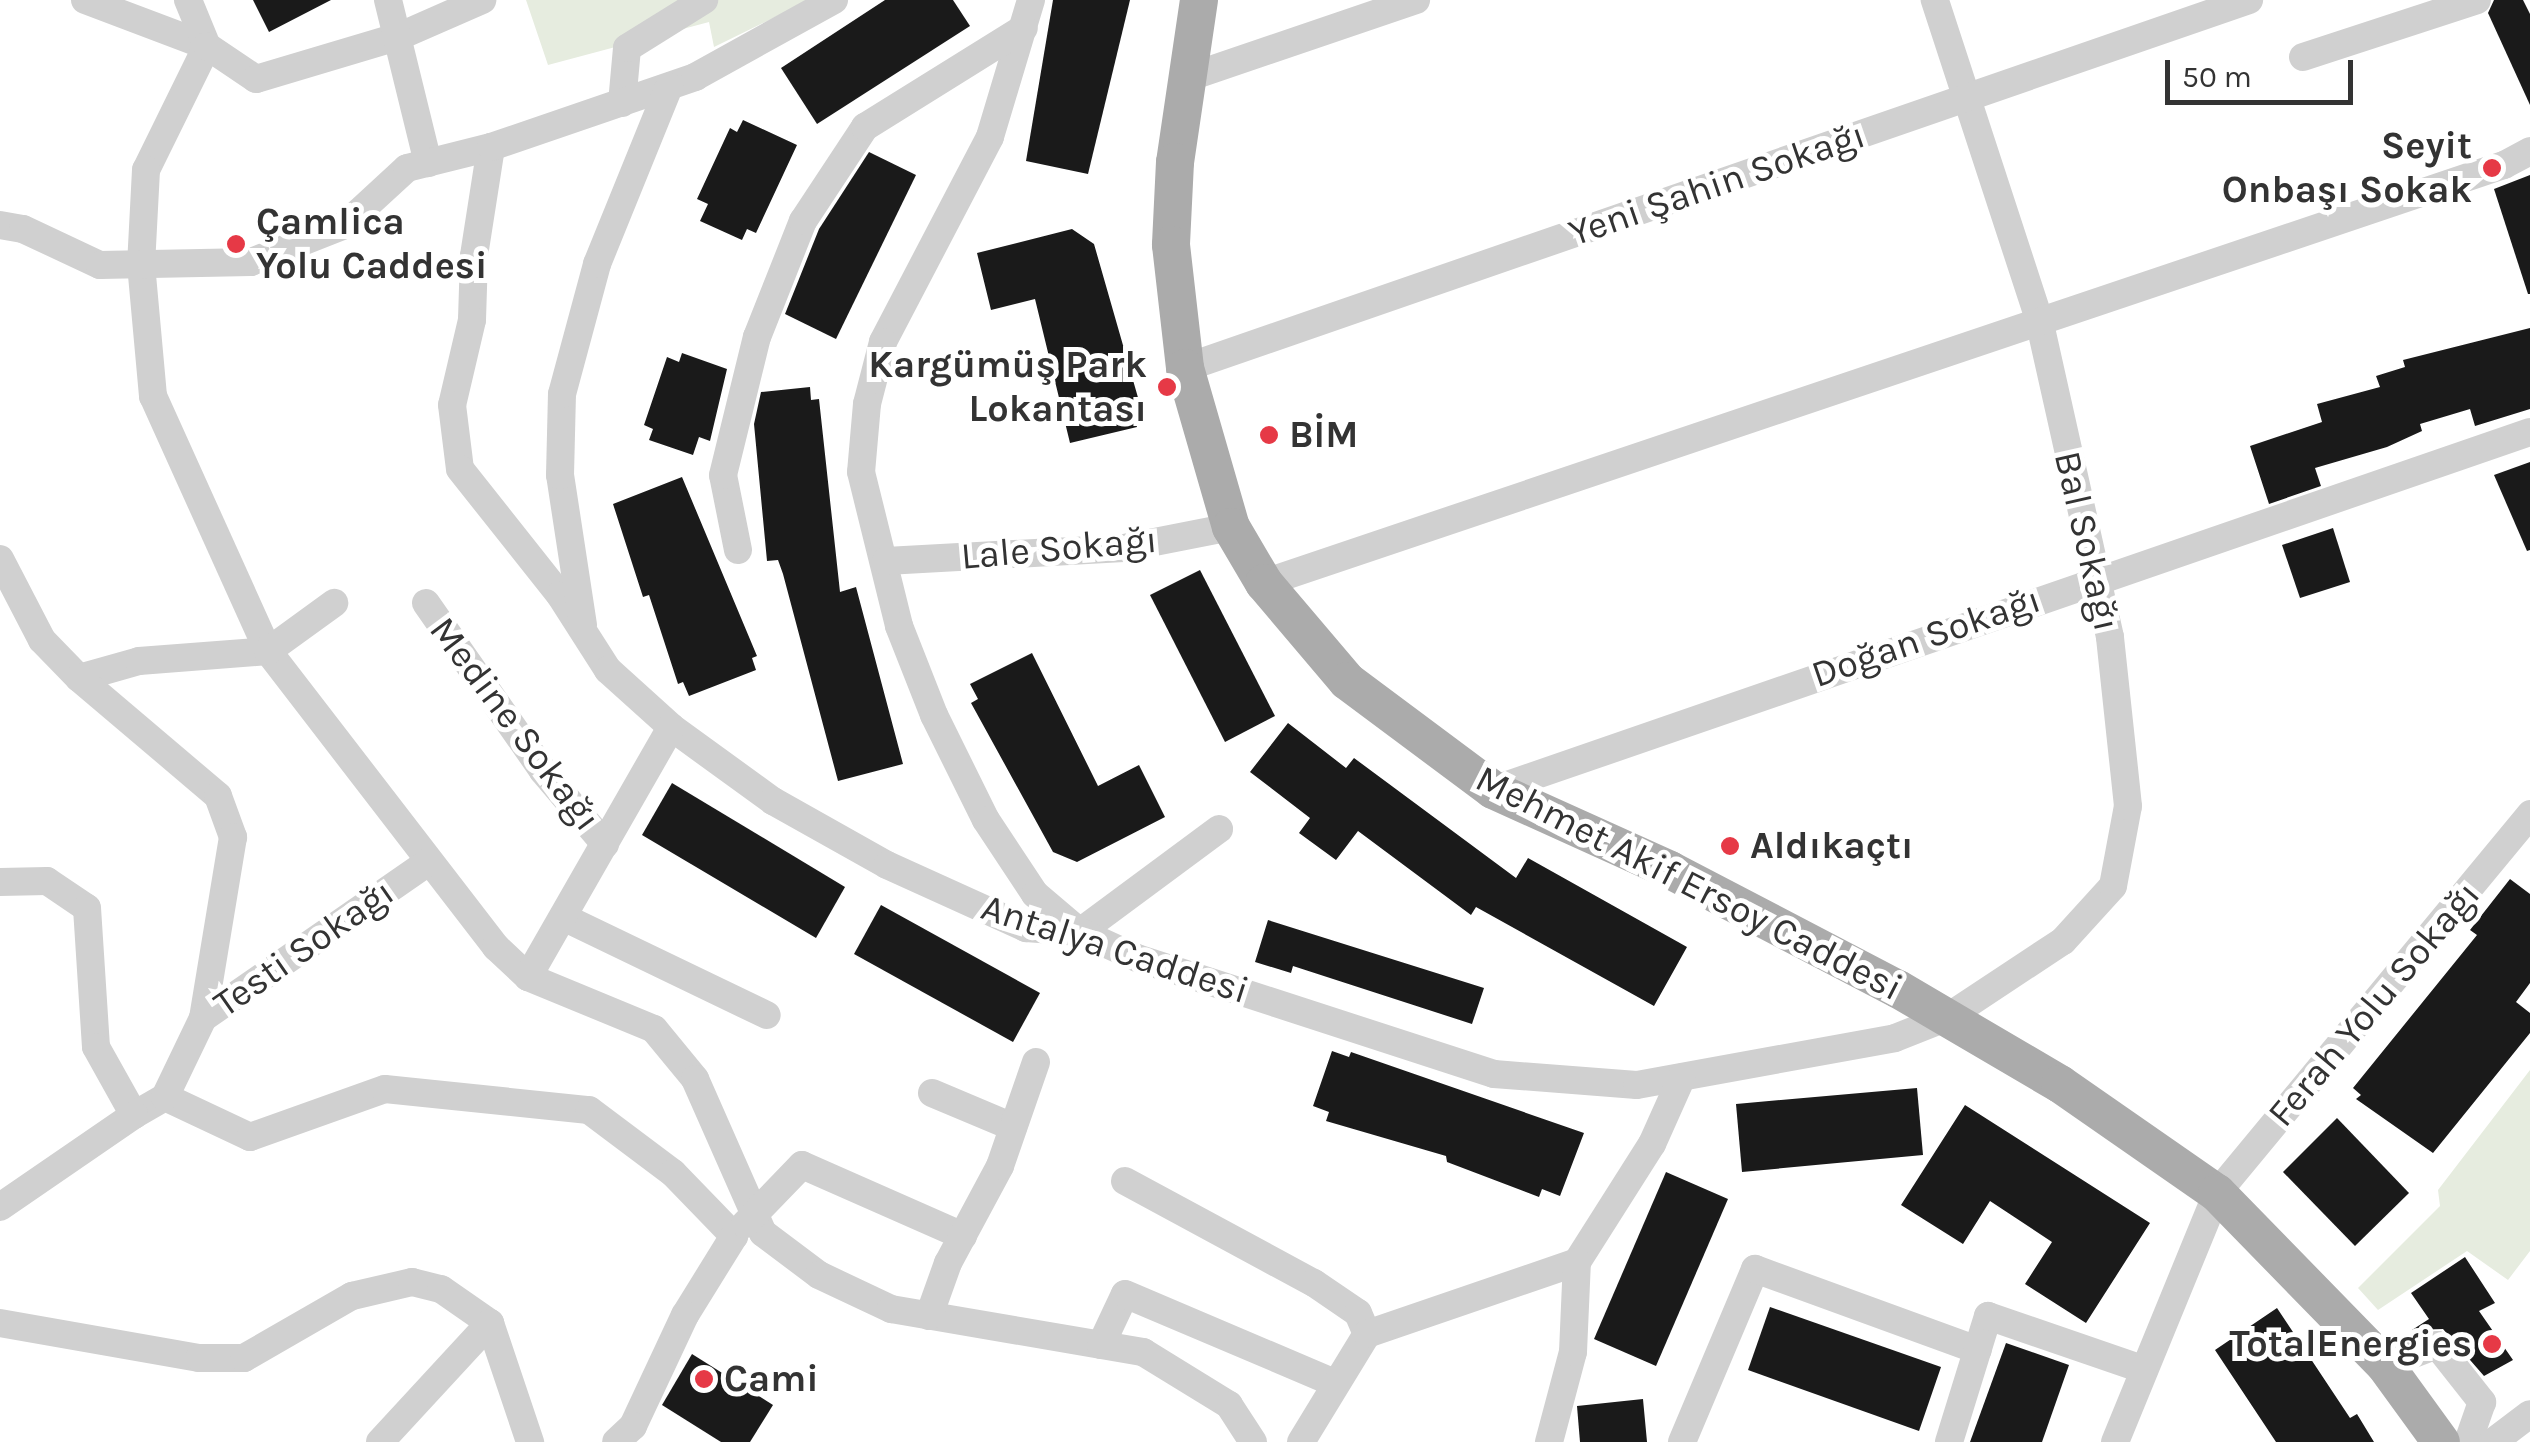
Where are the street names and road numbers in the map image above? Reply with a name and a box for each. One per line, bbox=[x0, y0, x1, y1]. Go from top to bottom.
street label: Yeni Şahin Sokağı bbox=[1563, 112, 1871, 256]
street label: Bal Sokağı bbox=[2044, 447, 2130, 635]
street label: Lale Sokağı bbox=[959, 517, 1159, 579]
street label: Doğan Sokağı bbox=[1806, 577, 2046, 697]
street label: Medine Sokağı bbox=[420, 608, 610, 840]
street label: Mehmet Akif Ersoy Caddesi bbox=[1468, 755, 1910, 1011]
street label: Testi Sokağı bbox=[205, 869, 403, 1027]
street label: Ferah Yolu Sokağı bbox=[2258, 872, 2490, 1136]
street label: Antalya Caddesi bbox=[976, 884, 1254, 1014]

